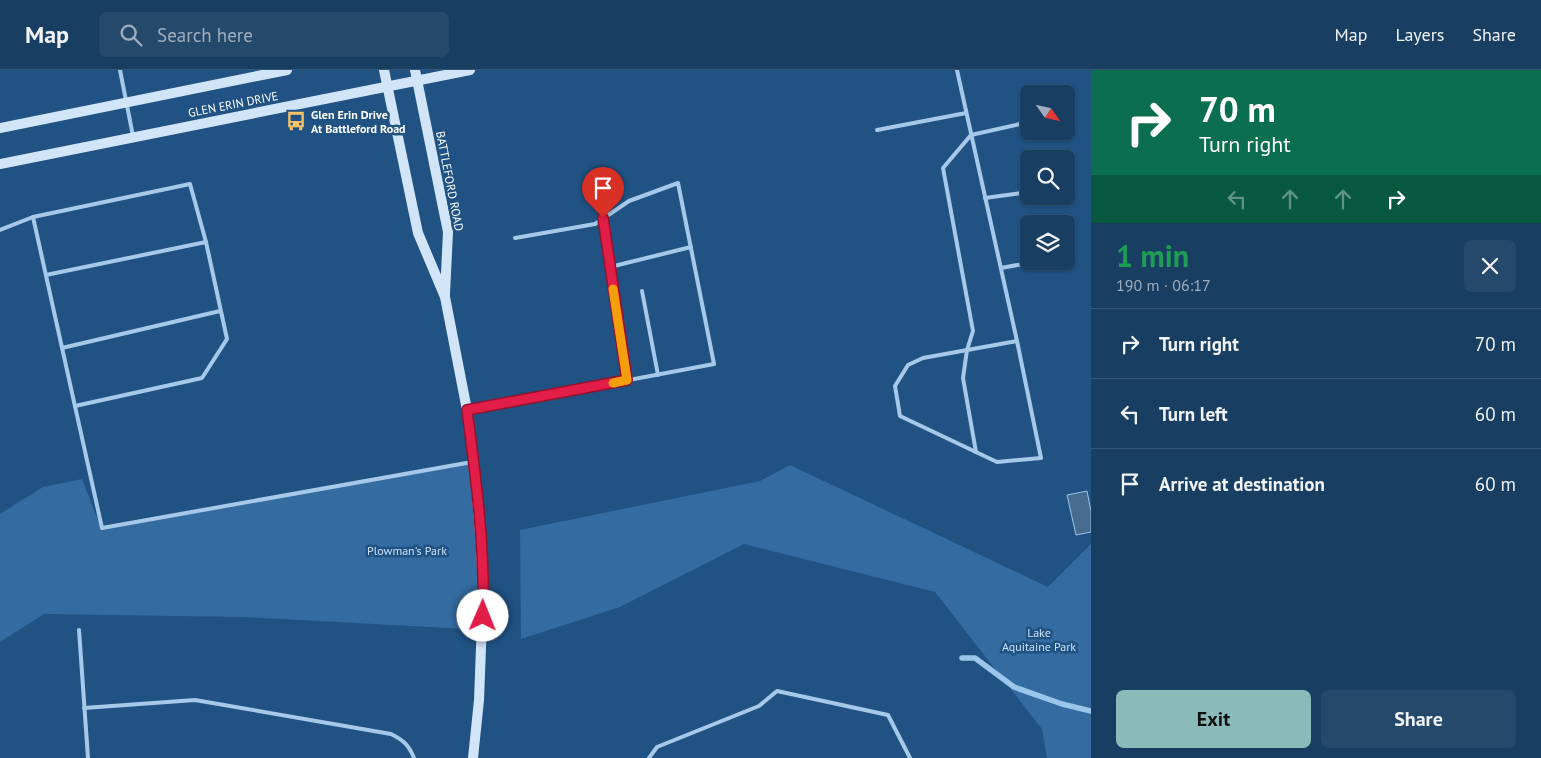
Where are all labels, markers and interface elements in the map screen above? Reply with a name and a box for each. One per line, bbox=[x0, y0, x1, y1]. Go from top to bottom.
search box bbox=[99, 12, 449, 57]
text: Map bbox=[25, 19, 69, 50]
icon: search bbox=[117, 21, 145, 49]
text: Search here bbox=[157, 23, 253, 47]
text: Map bbox=[1335, 23, 1367, 46]
text: Layers bbox=[1395, 23, 1444, 46]
text: Share bbox=[1472, 23, 1516, 46]
north arrow bbox=[1020, 85, 1075, 140]
map controls bbox=[1020, 85, 1075, 270]
text: 70 m bbox=[1199, 86, 1276, 132]
street label: GLEN ERIN DRIVE bbox=[187, 88, 279, 120]
icon: right bbox=[1116, 90, 1181, 155]
place label: Glen Erin Drive At Battleford Road bbox=[311, 107, 406, 136]
bus stop icon: Glen Erin Drive At Battleford Road bbox=[285, 110, 307, 132]
street label: BATTLEFORD ROAD bbox=[433, 130, 467, 232]
text: Turn right bbox=[1199, 130, 1291, 158]
button: search bbox=[1020, 150, 1075, 205]
pin bbox=[582, 167, 624, 218]
icon: arrive bbox=[589, 174, 617, 202]
icon: left bbox=[1223, 185, 1251, 213]
icon: ahead bbox=[1276, 185, 1304, 213]
icon: ahead bbox=[1329, 185, 1357, 213]
icon: right bbox=[1382, 185, 1410, 213]
button: layers bbox=[1020, 215, 1075, 270]
text: 1 min bbox=[1116, 236, 1189, 275]
button: close bbox=[1464, 240, 1516, 292]
text: 190 m · 06:17 bbox=[1116, 275, 1211, 295]
icon: right bbox=[1116, 330, 1144, 358]
text: Turn right bbox=[1159, 332, 1239, 356]
text: 70 m bbox=[1475, 332, 1516, 356]
icon: left bbox=[1116, 400, 1144, 428]
text: Turn left bbox=[1159, 402, 1228, 426]
text: 60 m bbox=[1475, 402, 1516, 426]
icon: arrive bbox=[1116, 470, 1144, 498]
text: Arrive at destination bbox=[1159, 472, 1325, 496]
text: 60 m bbox=[1475, 472, 1516, 496]
park label: Plowman's Park bbox=[367, 543, 447, 558]
position arrow bbox=[456, 589, 508, 641]
park label: Lake Aquitaine Park bbox=[1002, 625, 1076, 654]
button: Exit bbox=[1116, 690, 1311, 748]
button: Share bbox=[1321, 690, 1516, 748]

